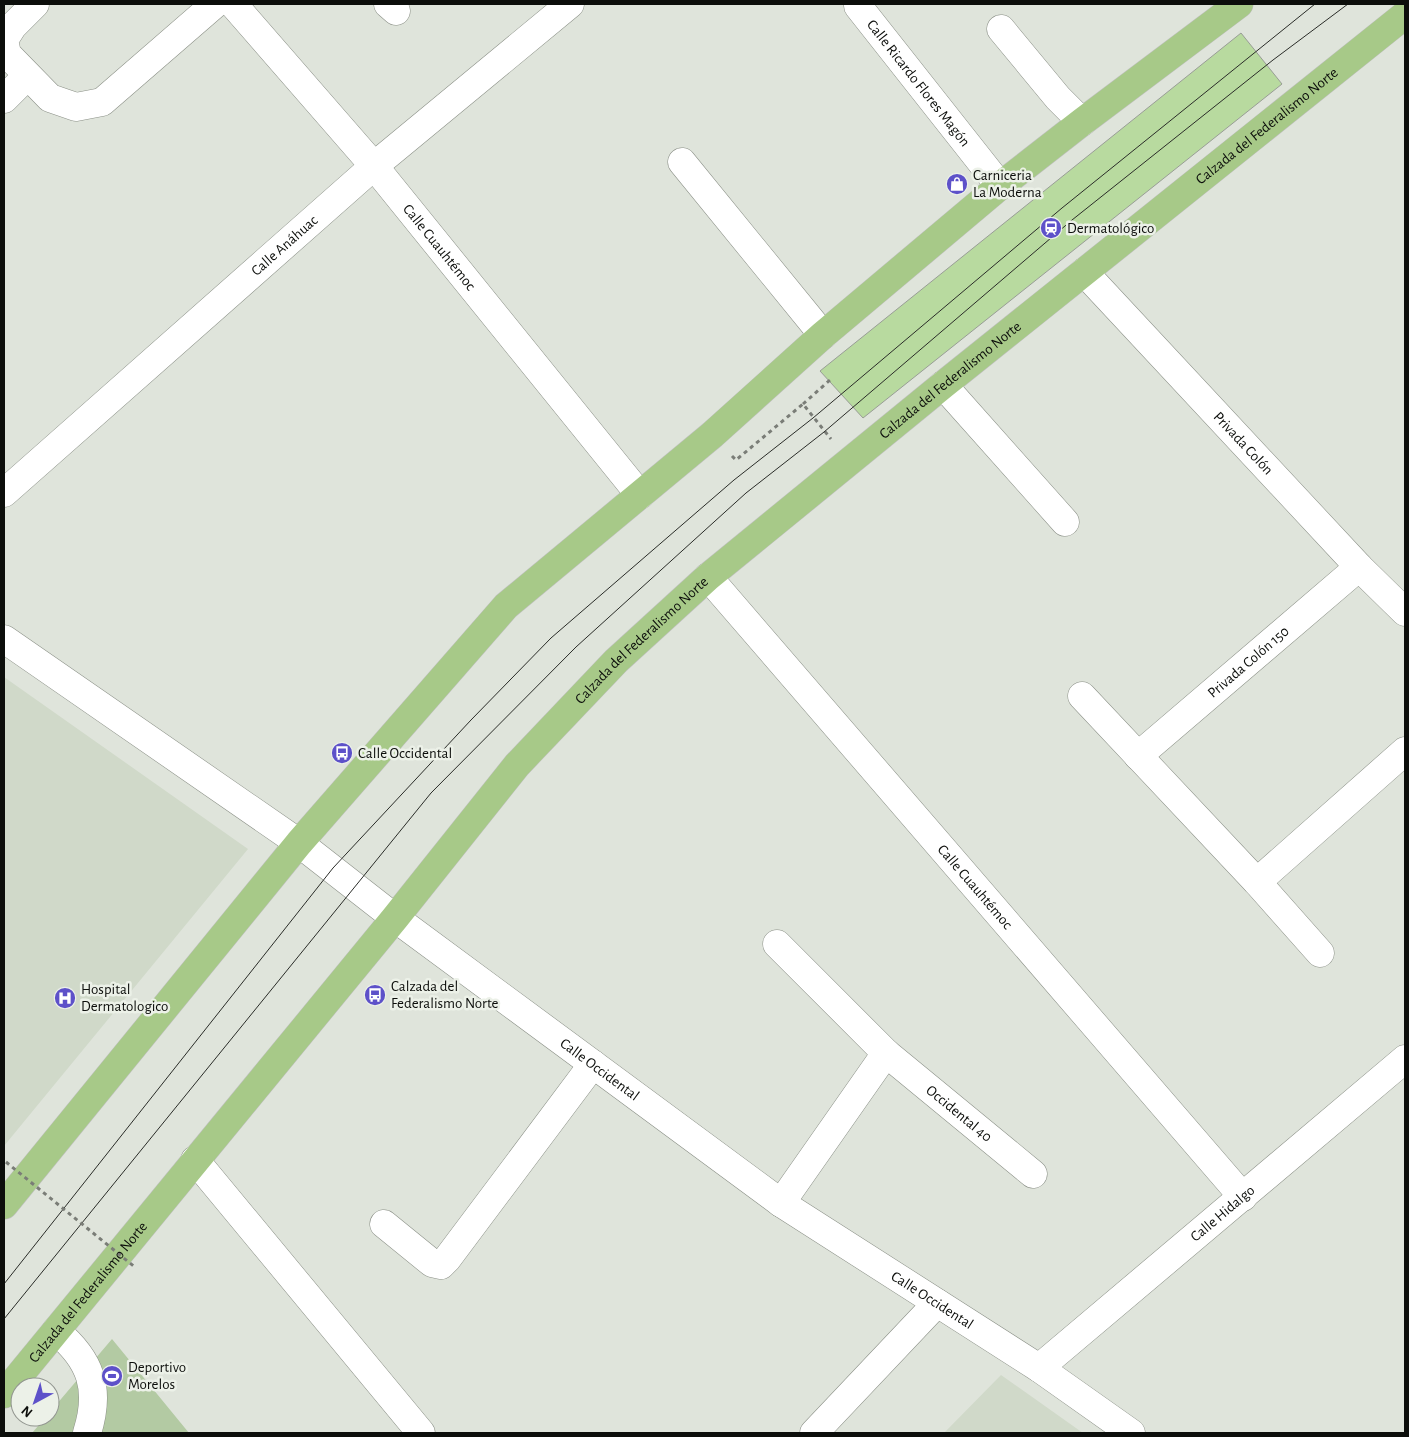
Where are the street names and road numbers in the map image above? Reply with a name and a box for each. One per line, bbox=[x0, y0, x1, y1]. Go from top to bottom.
street label: Calle Ricardo Flores Magón bbox=[864, 17, 973, 149]
street label: Calzada del Federalismo Norte bbox=[1193, 64, 1341, 187]
street label: Calle Cuauhtémoc bbox=[400, 201, 479, 293]
street label: Calle Anáhuac bbox=[248, 212, 320, 278]
street label: Calzada del Federalismo Norte bbox=[876, 318, 1024, 441]
street label: Privada Colón bbox=[1211, 409, 1276, 477]
street label: Calzada del Federalismo Norte bbox=[572, 574, 711, 707]
street label: Privada Colón 150 bbox=[1205, 623, 1292, 701]
street label: Calle Cuauhtémoc bbox=[935, 842, 1016, 932]
street label: Calle Occidental bbox=[557, 1035, 642, 1103]
street label: Occidental 40 bbox=[923, 1082, 995, 1145]
street label: Calle Hidalgo bbox=[1188, 1182, 1257, 1244]
street label: Calzada del Federalismo Norte bbox=[26, 1219, 150, 1365]
street label: Calle Occidental bbox=[889, 1268, 976, 1332]

